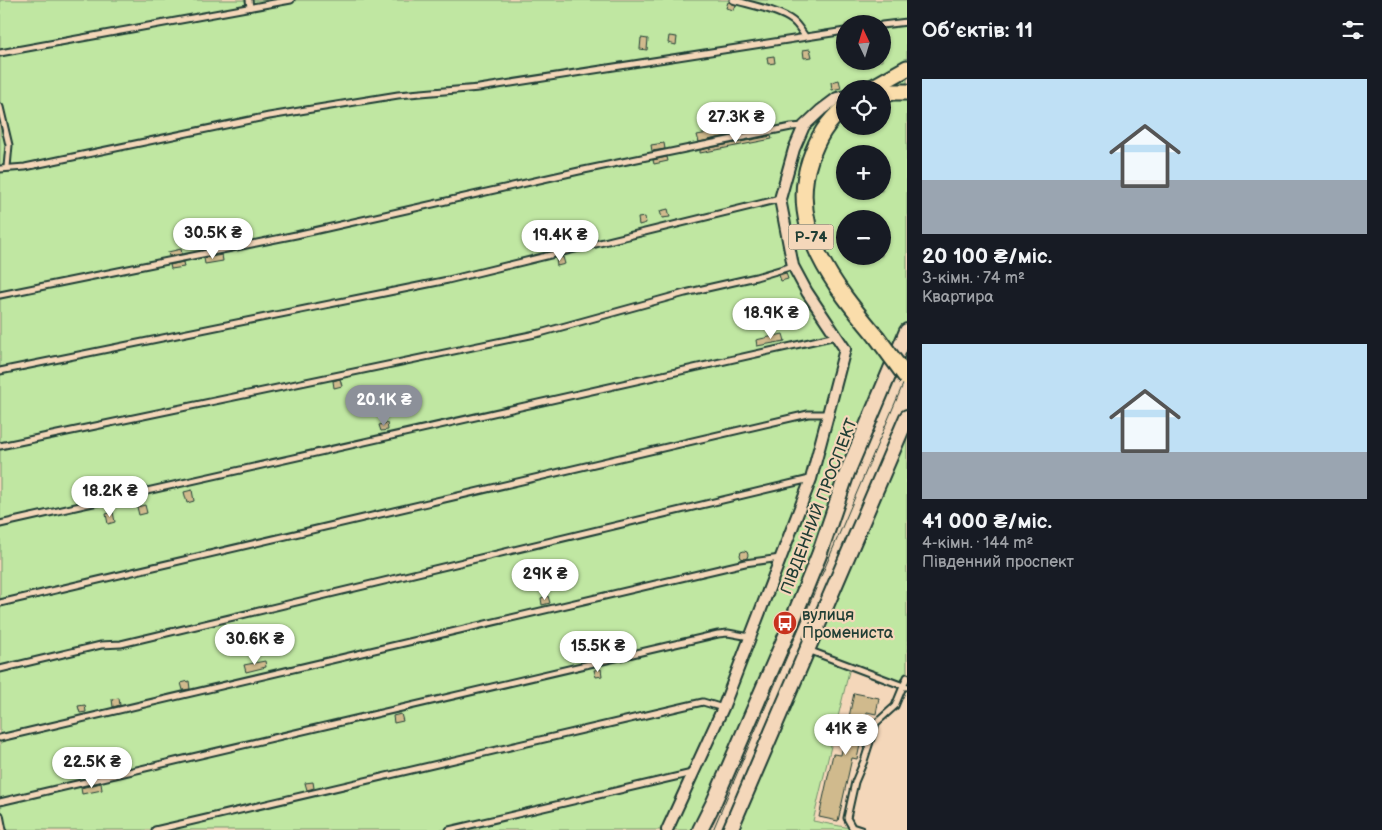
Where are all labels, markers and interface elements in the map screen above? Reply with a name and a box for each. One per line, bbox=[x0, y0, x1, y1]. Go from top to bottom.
north arrow bbox=[836, 15, 891, 70]
map controls bbox=[836, 15, 891, 265]
icon: filters bbox=[1339, 16, 1367, 44]
text: Об’єктів: 11 bbox=[922, 18, 1033, 43]
button: locate bbox=[836, 80, 891, 135]
pin: 27.3K ₴ bbox=[690, 102, 782, 144]
text: 27.3K ₴ bbox=[708, 108, 764, 127]
icon: home bbox=[1100, 111, 1190, 201]
button: + bbox=[836, 145, 891, 200]
button: − bbox=[836, 210, 891, 265]
pin: 30.5K ₴ bbox=[167, 218, 259, 260]
pin: 19.4K ₴ bbox=[514, 220, 606, 262]
text: 30.5K ₴ bbox=[184, 224, 242, 243]
road number: Р-74 bbox=[788, 224, 834, 250]
text: 19.4K ₴ bbox=[533, 226, 587, 245]
text: 20 100 ₴/міс. bbox=[922, 244, 1052, 269]
text: 3-кімн. · 74 m² bbox=[922, 269, 1025, 288]
text: Квартира bbox=[922, 288, 994, 307]
pin: 18.9K ₴ bbox=[725, 298, 817, 340]
text: 18.9K ₴ bbox=[743, 304, 799, 323]
icon: home bbox=[1100, 376, 1190, 466]
pin: 20.1K ₴ bbox=[338, 384, 430, 427]
text: 20.1K ₴ bbox=[356, 391, 412, 410]
street label: ПІВДЕННИЙ ПРОСПЕКТ bbox=[777, 415, 862, 597]
pin: 18.2K ₴ bbox=[64, 476, 156, 518]
text: 18.2K ₴ bbox=[82, 482, 138, 501]
text: 41 000 ₴/міс. bbox=[922, 509, 1052, 534]
text: 4-кімн. · 144 m² bbox=[922, 534, 1033, 553]
text: Південний проспект bbox=[922, 553, 1074, 572]
pin: 29K ₴ bbox=[510, 558, 580, 601]
text: 29K ₴ bbox=[523, 565, 567, 584]
place label: вулиця Промениста bbox=[802, 606, 894, 643]
bus stop icon: вулиця Промениста bbox=[772, 610, 798, 636]
pin: 30.6K ₴ bbox=[209, 624, 301, 666]
text: 30.6K ₴ bbox=[226, 630, 284, 649]
pin: 15.5K ₴ bbox=[552, 630, 644, 673]
text: 15.5K ₴ bbox=[571, 637, 625, 656]
pin: 41K ₴ bbox=[811, 714, 881, 756]
text: 41K ₴ bbox=[825, 720, 867, 739]
pin: 22.5K ₴ bbox=[46, 746, 138, 789]
text: 22.5K ₴ bbox=[63, 753, 121, 772]

